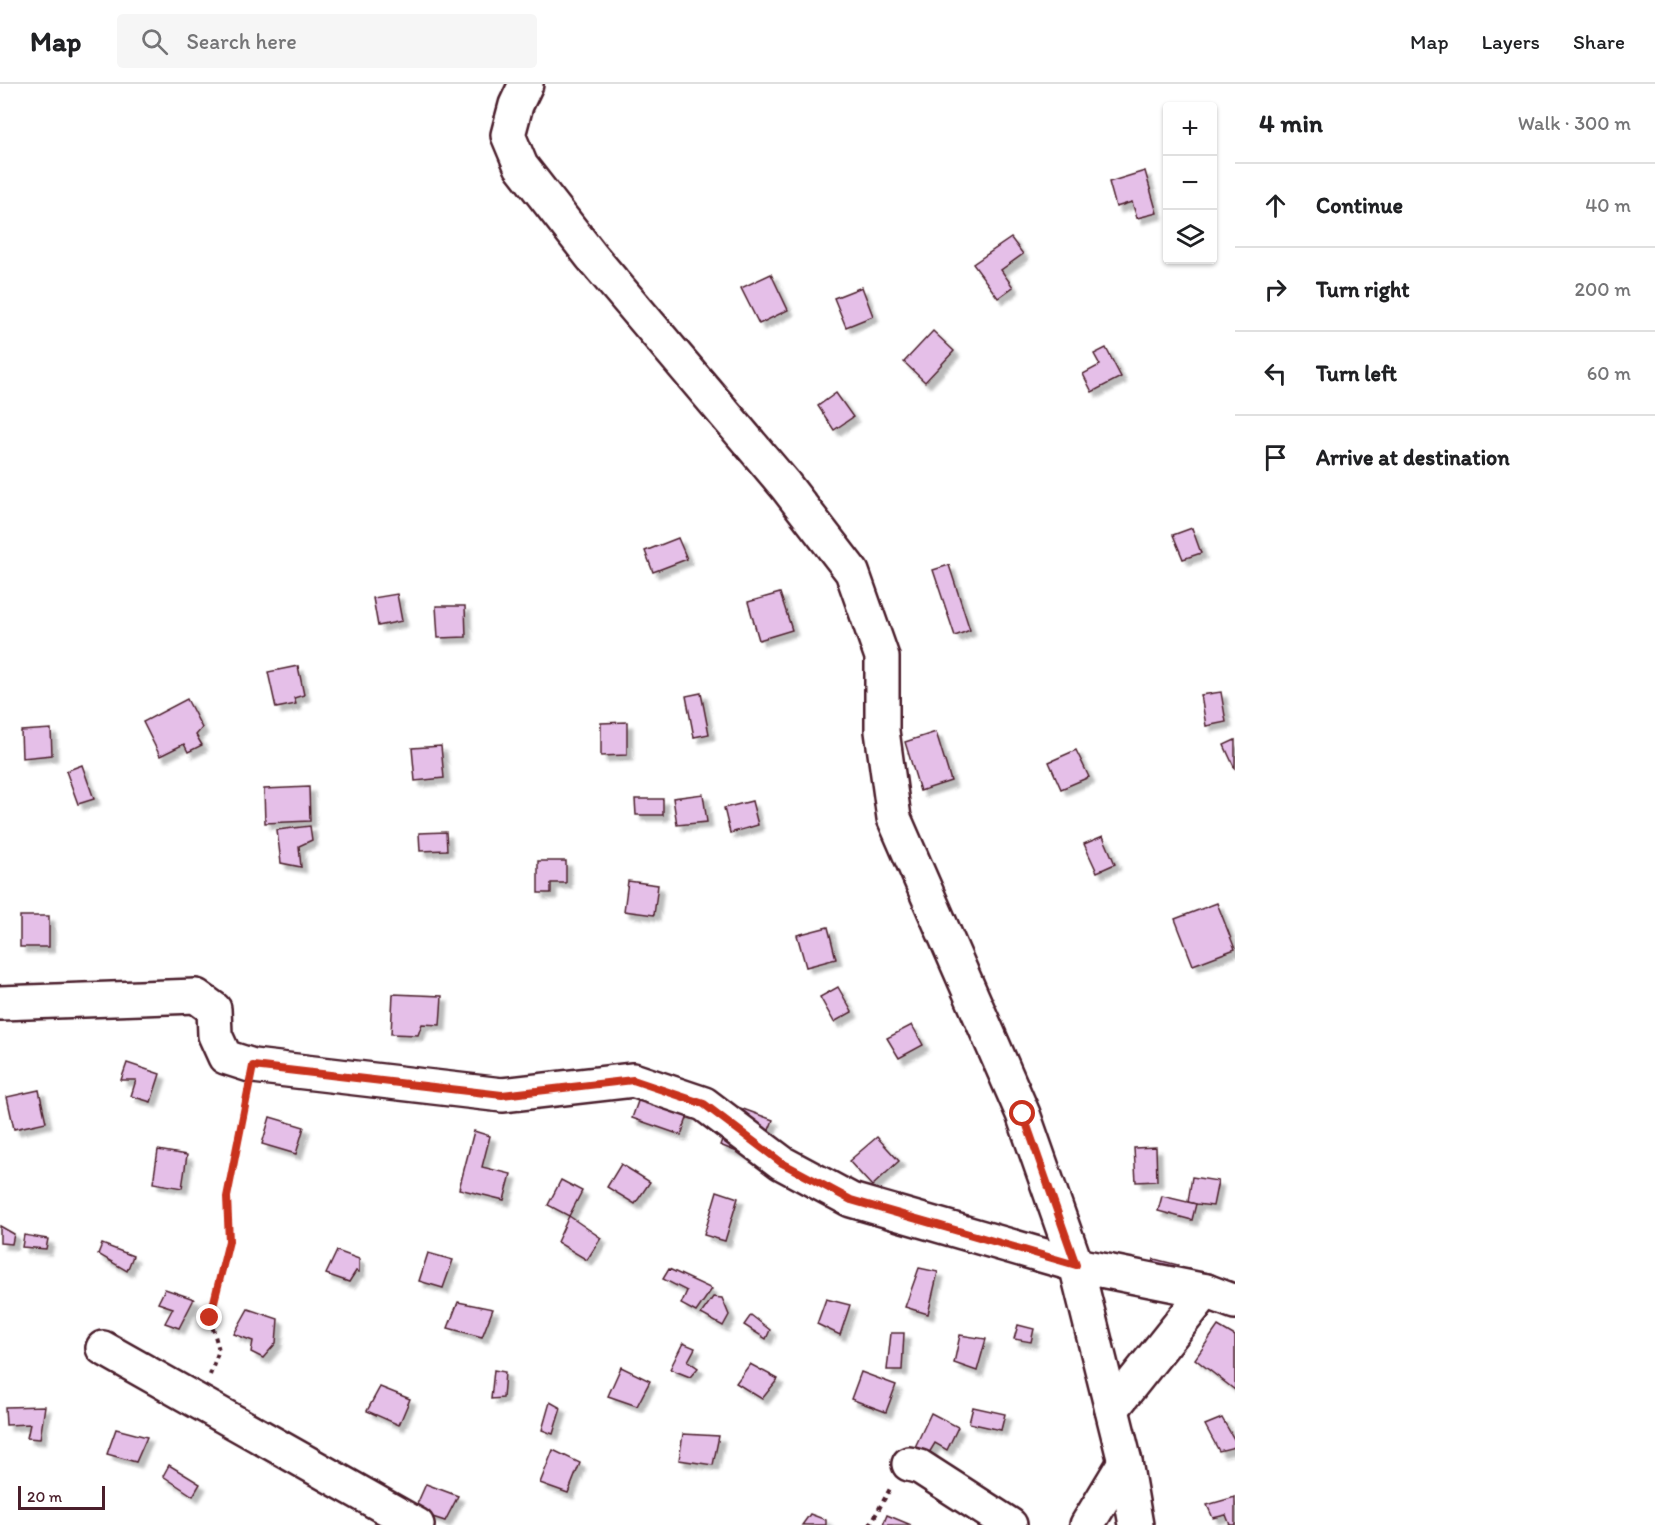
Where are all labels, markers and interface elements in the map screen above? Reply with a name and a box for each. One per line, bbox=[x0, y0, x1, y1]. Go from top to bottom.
search box bbox=[117, 14, 537, 68]
text: Map bbox=[30, 24, 81, 58]
icon: search bbox=[138, 25, 171, 58]
text: Search here bbox=[186, 28, 297, 55]
text: Map bbox=[1410, 29, 1449, 54]
text: Layers bbox=[1482, 29, 1540, 54]
text: Share bbox=[1573, 29, 1625, 54]
map controls bbox=[1163, 102, 1217, 264]
button: + bbox=[1163, 102, 1217, 156]
text: 4 min bbox=[1259, 107, 1323, 139]
text: Walk · 300 m bbox=[1518, 111, 1631, 135]
button: − bbox=[1163, 156, 1217, 210]
icon: ahead bbox=[1259, 189, 1292, 222]
text: Continue bbox=[1316, 192, 1403, 219]
text: 40 m bbox=[1585, 193, 1631, 217]
button: layers bbox=[1163, 210, 1217, 264]
icon: right bbox=[1259, 273, 1292, 306]
text: Turn right bbox=[1316, 276, 1410, 303]
text: 200 m bbox=[1575, 277, 1631, 301]
icon: left bbox=[1259, 357, 1292, 390]
text: Turn left bbox=[1316, 360, 1397, 387]
text: 60 m bbox=[1587, 361, 1631, 385]
icon: arrive bbox=[1259, 441, 1292, 474]
text: Arrive at destination bbox=[1316, 444, 1510, 471]
route start bbox=[1009, 1100, 1035, 1126]
route end bbox=[196, 1304, 222, 1330]
scale bar bbox=[18, 1483, 105, 1510]
text: 20 m bbox=[27, 1487, 62, 1506]

